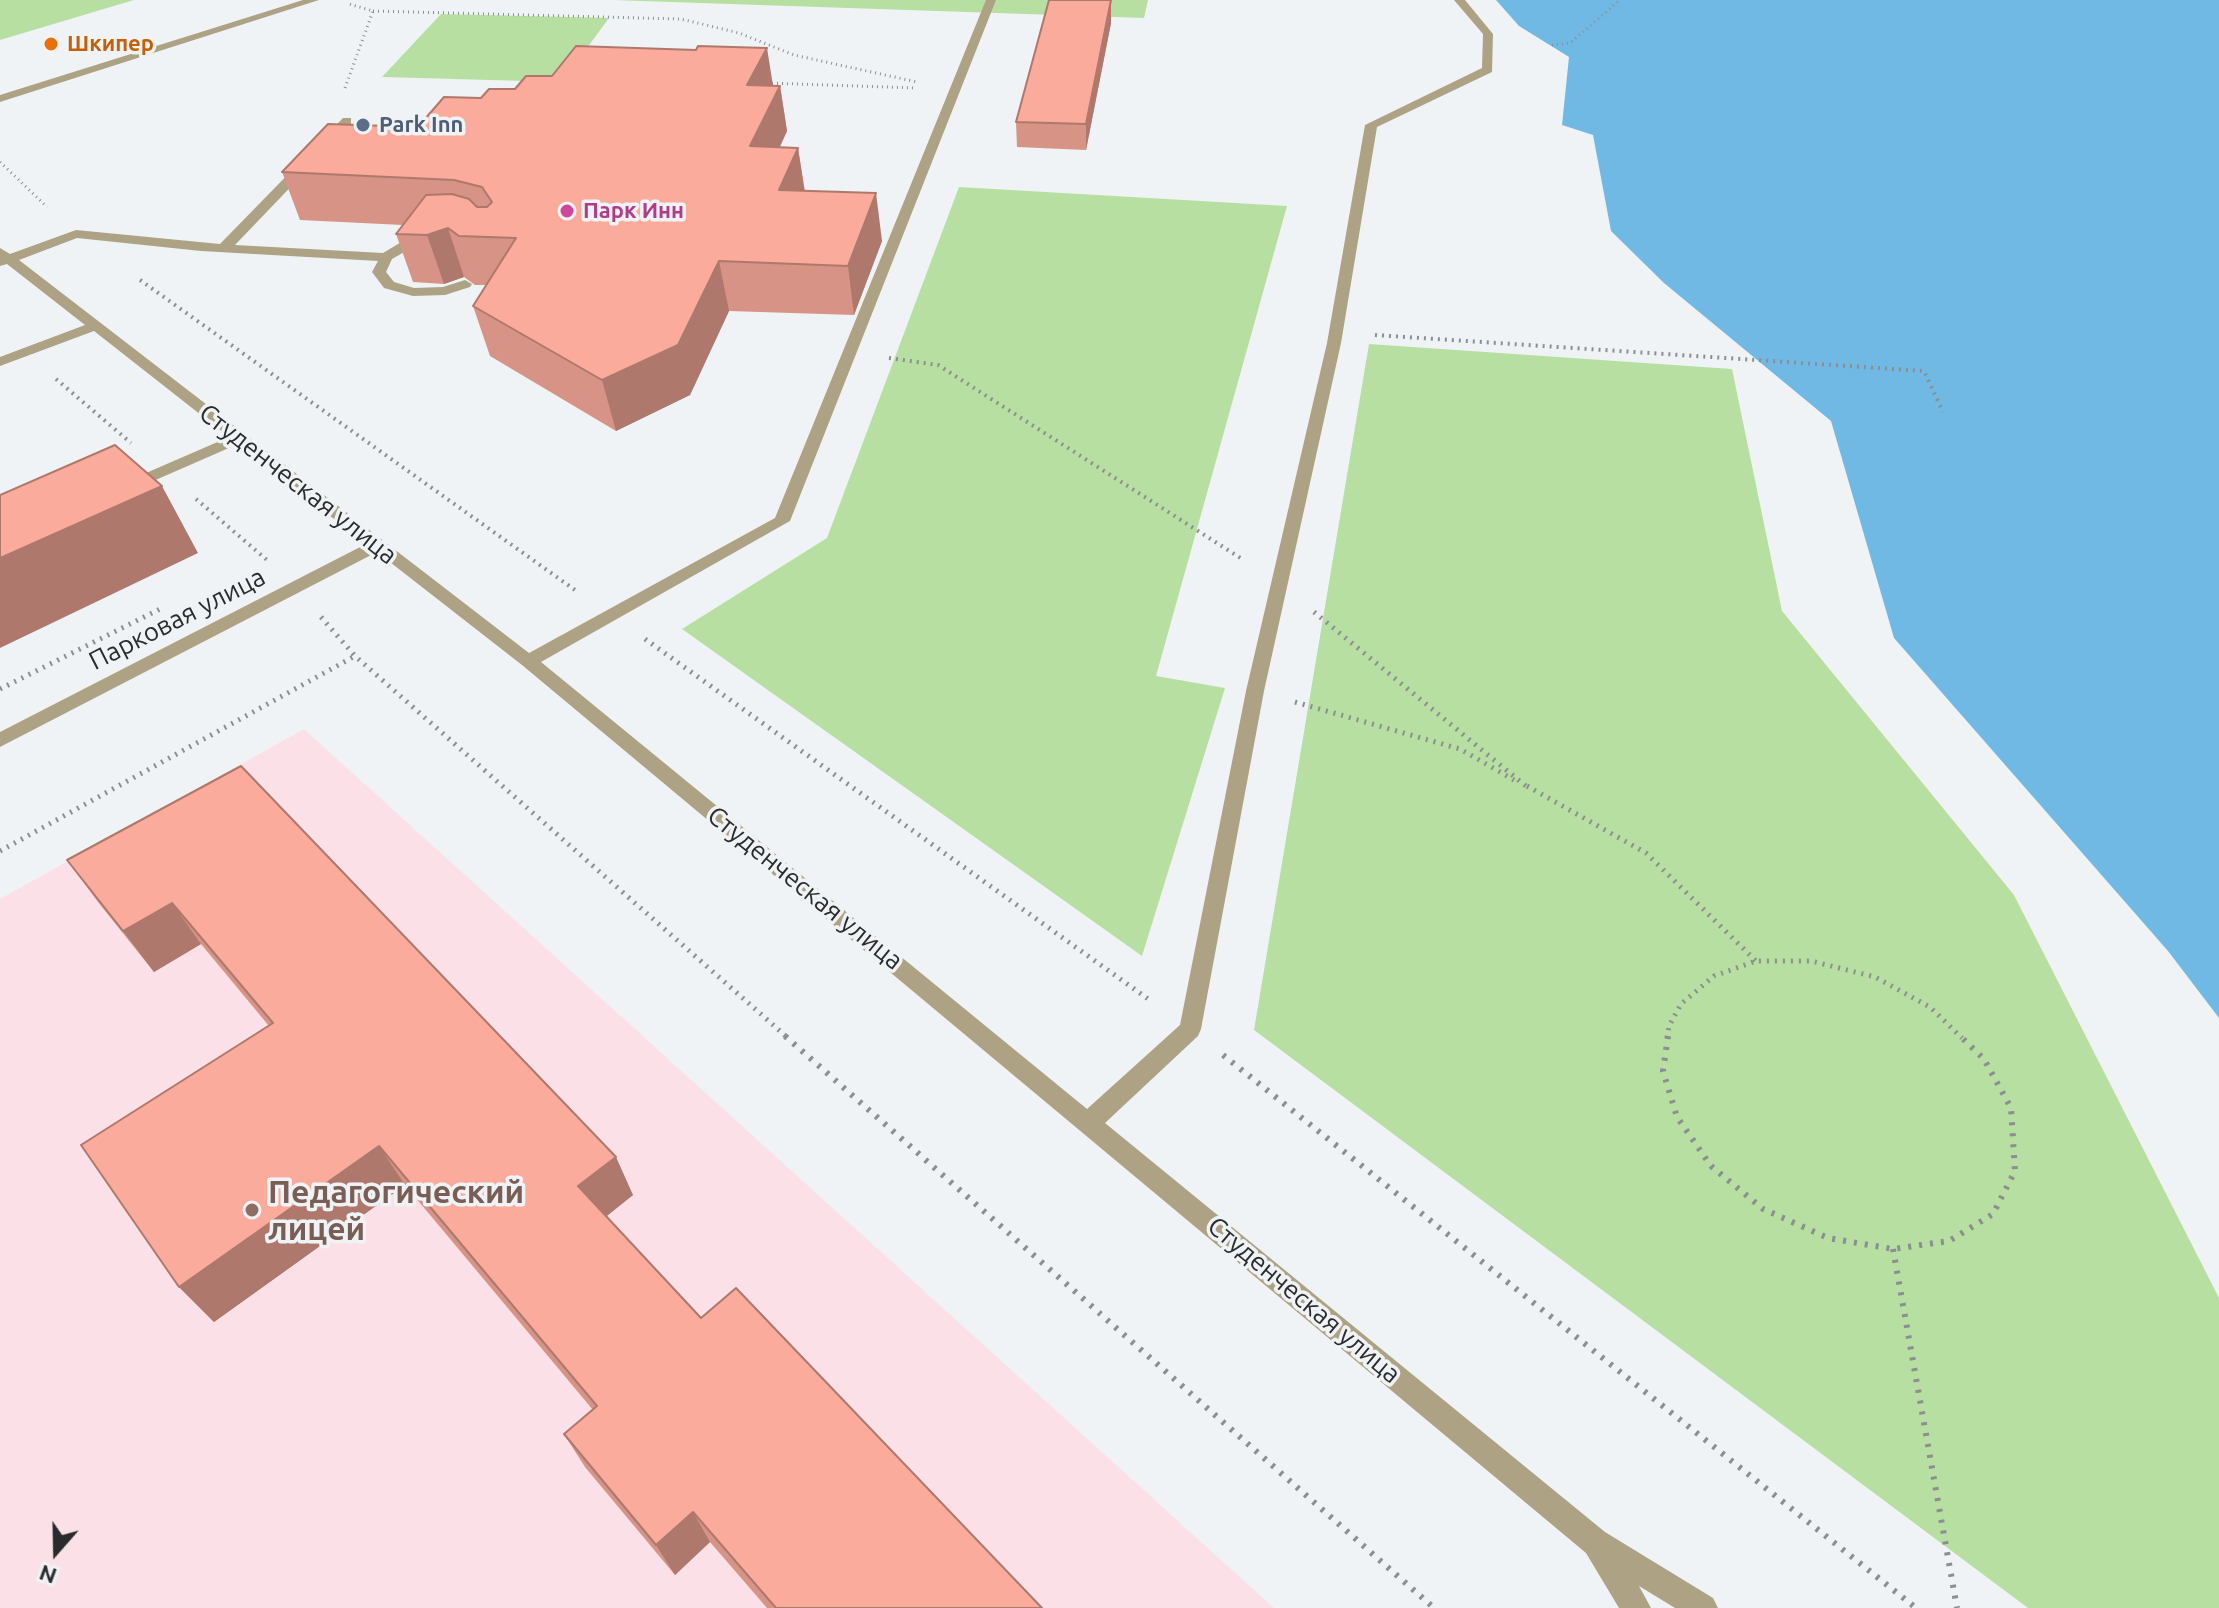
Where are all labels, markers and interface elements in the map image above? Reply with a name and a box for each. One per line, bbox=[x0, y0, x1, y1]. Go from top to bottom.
place label: Шкипер bbox=[67, 31, 154, 57]
marker: Шкипер bbox=[42, 35, 60, 53]
place label: Park Inn bbox=[379, 112, 463, 138]
marker: Park Inn bbox=[354, 116, 372, 134]
place label: Парк Инн bbox=[583, 198, 684, 224]
marker: Парк Инн bbox=[558, 202, 576, 220]
street label: Студенческая улица bbox=[193, 397, 403, 571]
street label: Парковая улица bbox=[84, 561, 270, 677]
street label: Студенческая улица bbox=[701, 800, 909, 976]
place label: Педагогический лицей bbox=[268, 1173, 524, 1248]
marker: Педагогический лицей bbox=[243, 1201, 261, 1219]
street label: Студенческая улица bbox=[1201, 1210, 1407, 1390]
north arrow bbox=[16, 1512, 96, 1592]
text: N bbox=[36, 1560, 60, 1590]

